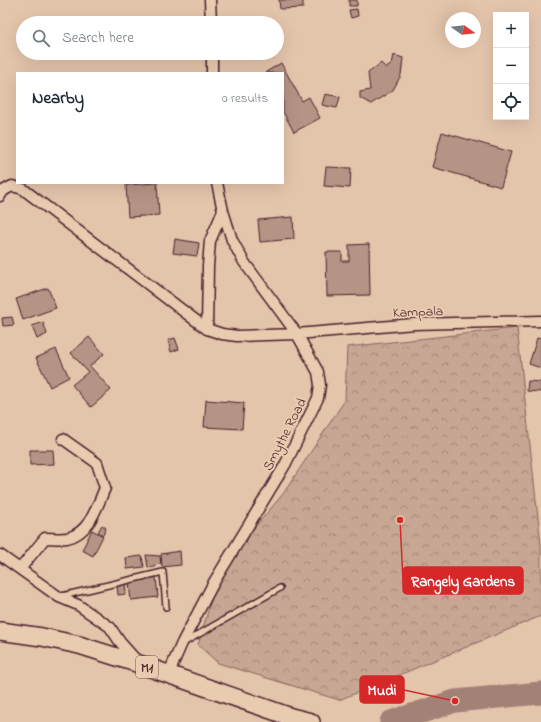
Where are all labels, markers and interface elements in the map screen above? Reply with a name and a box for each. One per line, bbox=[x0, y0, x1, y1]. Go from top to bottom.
north arrow bbox=[445, 12, 481, 48]
map controls bbox=[493, 12, 529, 120]
button: + bbox=[493, 12, 529, 48]
search box bbox=[16, 16, 284, 60]
icon: search bbox=[30, 27, 52, 49]
text: Search here bbox=[62, 27, 134, 49]
button: − bbox=[493, 48, 529, 84]
button: locate bbox=[493, 84, 529, 120]
text: Nearby bbox=[32, 86, 84, 111]
text: 0 results bbox=[222, 89, 268, 108]
street label: Kampala bbox=[393, 301, 444, 324]
street label: Smythe Road bbox=[258, 395, 314, 475]
callout: Rangely Gardens bbox=[403, 567, 523, 594]
text: Rangely Gardens bbox=[410, 571, 515, 595]
road number: M1 bbox=[136, 656, 158, 678]
callout: Mudi bbox=[360, 676, 404, 703]
text: Mudi bbox=[368, 680, 397, 702]

